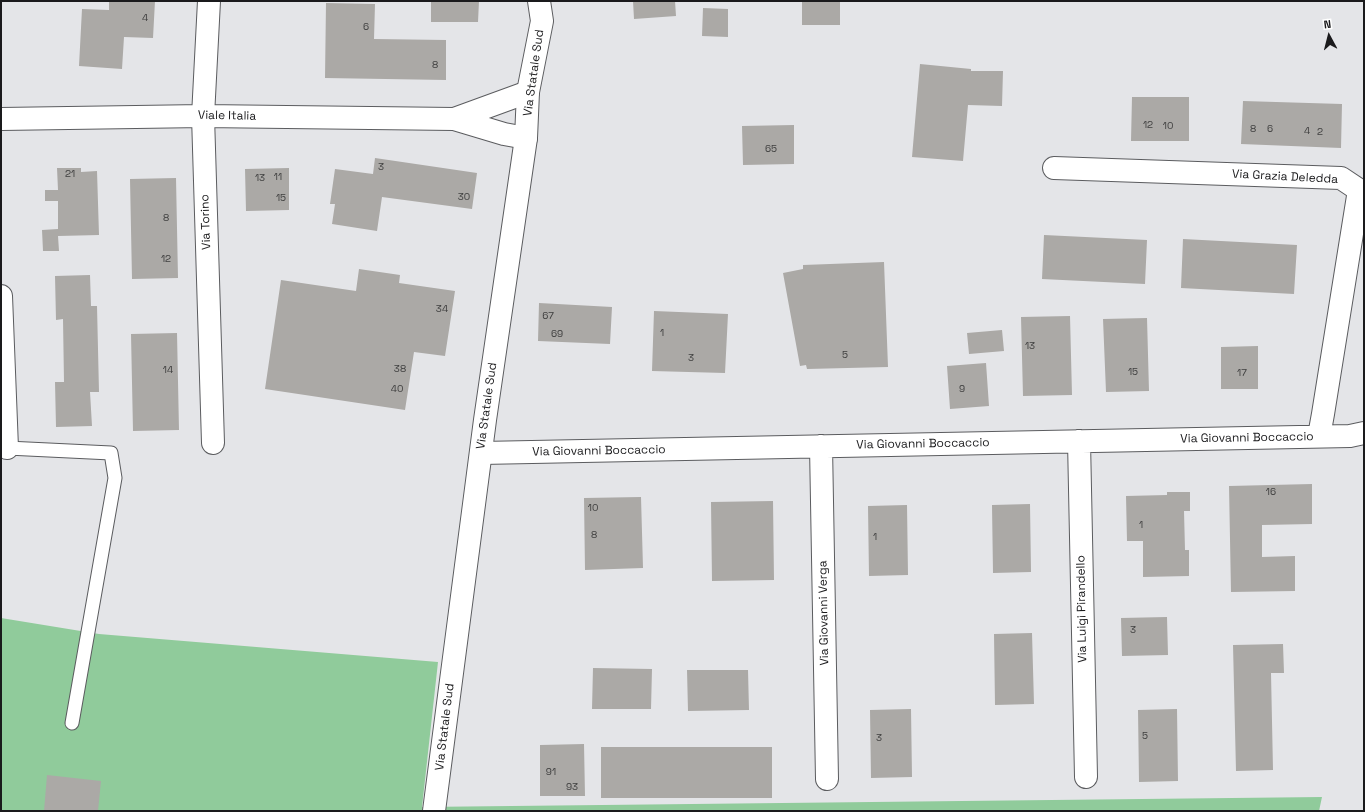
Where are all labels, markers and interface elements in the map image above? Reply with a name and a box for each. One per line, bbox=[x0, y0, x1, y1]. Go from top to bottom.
house number: 4 bbox=[142, 12, 148, 24]
north arrow bbox=[1309, 16, 1349, 56]
text: N bbox=[1323, 17, 1332, 31]
house number: 6 bbox=[363, 21, 369, 33]
street label: Via Statale Sud bbox=[521, 29, 547, 117]
house number: 8 bbox=[432, 59, 438, 71]
street label: Viale Italia bbox=[198, 108, 256, 124]
house number: 12 bbox=[1143, 119, 1153, 131]
house number: 10 bbox=[1163, 120, 1173, 132]
house number: 8 bbox=[1250, 123, 1256, 135]
house number: 6 bbox=[1267, 123, 1273, 135]
house number: 4 bbox=[1304, 125, 1310, 137]
house number: 2 bbox=[1317, 126, 1323, 138]
house number: 65 bbox=[765, 143, 777, 155]
house number: 3 bbox=[378, 161, 384, 173]
street label: Via Grazia Deledda bbox=[1232, 167, 1338, 187]
house number: 21 bbox=[65, 168, 75, 180]
house number: 11 bbox=[274, 171, 282, 183]
house number: 13 bbox=[255, 172, 265, 184]
house number: 30 bbox=[458, 191, 470, 203]
house number: 15 bbox=[276, 192, 286, 204]
street label: Via Torino bbox=[198, 194, 214, 250]
house number: 8 bbox=[163, 212, 169, 224]
house number: 12 bbox=[161, 253, 171, 265]
house number: 34 bbox=[436, 303, 448, 315]
house number: 67 bbox=[542, 310, 554, 322]
house number: 1 bbox=[660, 327, 664, 339]
house number: 69 bbox=[551, 328, 563, 340]
house number: 13 bbox=[1025, 340, 1035, 352]
house number: 5 bbox=[842, 349, 848, 361]
house number: 3 bbox=[688, 352, 694, 364]
street label: Via Statale Sud bbox=[474, 362, 500, 450]
house number: 38 bbox=[394, 363, 406, 375]
house number: 14 bbox=[163, 364, 173, 376]
house number: 15 bbox=[1128, 366, 1138, 378]
house number: 17 bbox=[1237, 367, 1247, 379]
house number: 40 bbox=[391, 383, 403, 395]
house number: 9 bbox=[959, 383, 965, 395]
street label: Via Giovanni Boccaccio bbox=[1180, 430, 1314, 446]
street label: Via Giovanni Boccaccio bbox=[856, 436, 990, 452]
street label: Via Giovanni Boccaccio bbox=[532, 443, 666, 459]
house number: 16 bbox=[1266, 486, 1276, 498]
house number: 10 bbox=[588, 502, 598, 514]
house number: 1 bbox=[1139, 519, 1143, 531]
house number: 8 bbox=[591, 529, 597, 541]
house number: 1 bbox=[873, 531, 877, 543]
street label: Via Luigi Pirandello bbox=[1074, 555, 1090, 663]
street label: Via Giovanni Verga bbox=[816, 560, 832, 666]
house number: 3 bbox=[1130, 624, 1136, 636]
street label: Via Statale Sud bbox=[433, 683, 457, 771]
house number: 5 bbox=[1142, 730, 1148, 742]
house number: 3 bbox=[876, 732, 882, 744]
house number: 91 bbox=[546, 766, 556, 778]
house number: 93 bbox=[566, 781, 578, 793]

